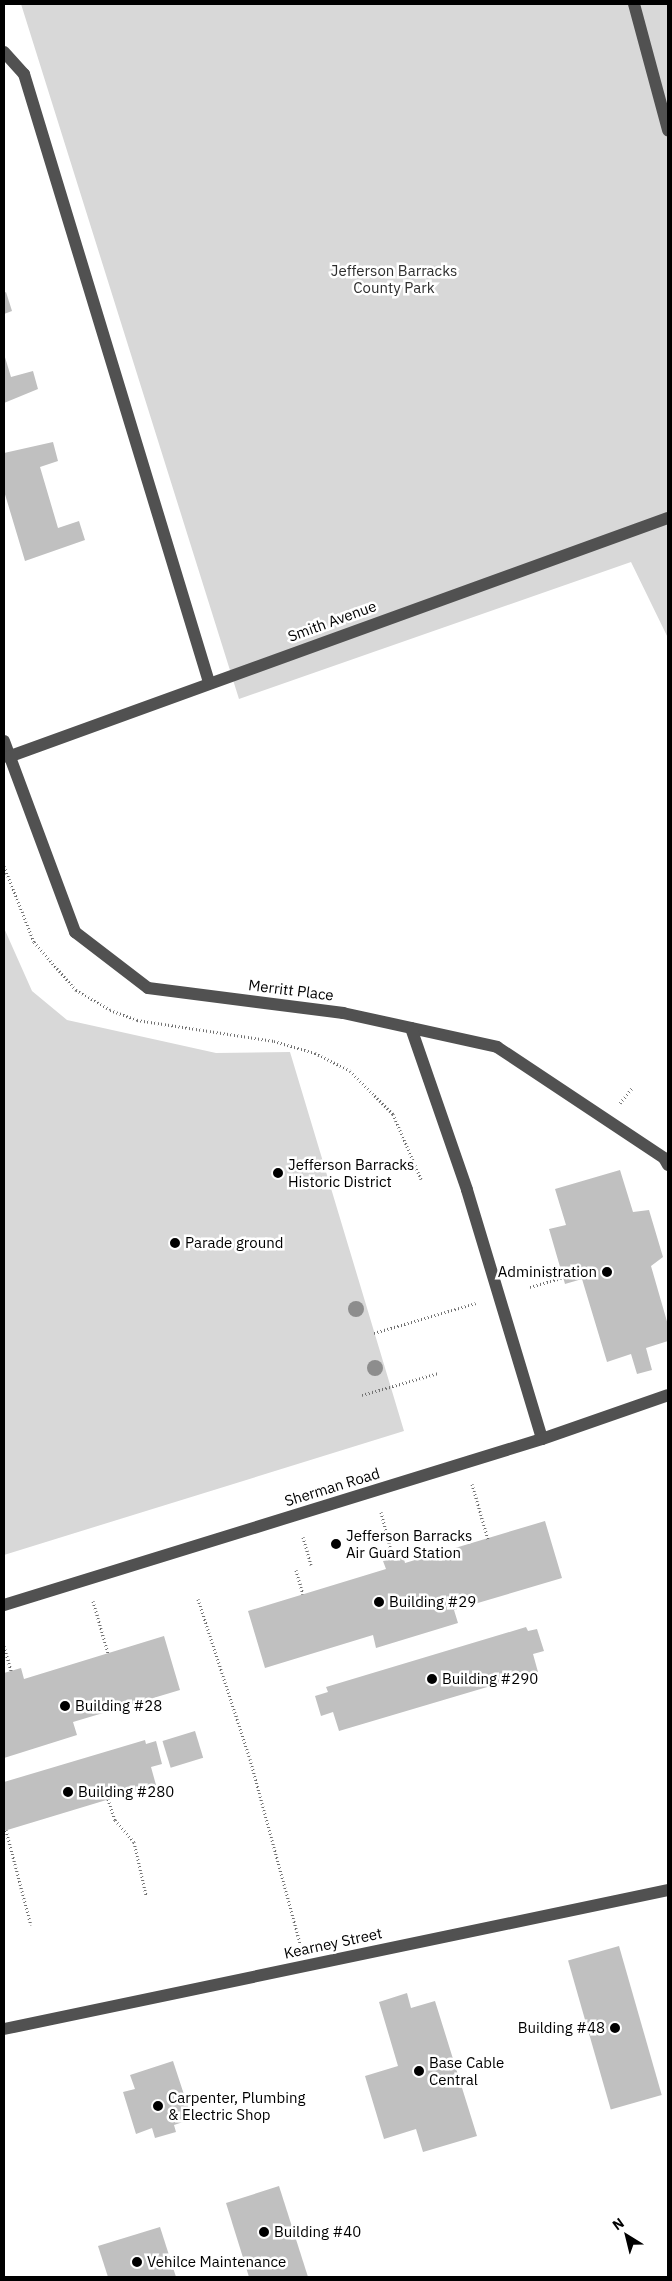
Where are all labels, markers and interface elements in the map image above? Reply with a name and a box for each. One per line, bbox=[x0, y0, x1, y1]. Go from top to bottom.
park label: Jefferson Barracks County Park bbox=[331, 261, 457, 296]
street label: Smith Avenue bbox=[285, 597, 379, 645]
street label: Merritt Place bbox=[247, 976, 335, 1004]
place label: Jefferson Barracks Historic District bbox=[288, 1155, 414, 1190]
marker: Jefferson Barracks Historic District bbox=[272, 1167, 284, 1179]
place label: Parade ground bbox=[185, 1234, 283, 1252]
marker: Parade ground bbox=[169, 1237, 181, 1249]
place label: Administration bbox=[498, 1263, 597, 1281]
marker: Administration bbox=[601, 1266, 613, 1278]
street label: Sherman Road bbox=[282, 1464, 382, 1510]
place label: Jefferson Barracks Air Guard Station bbox=[346, 1526, 472, 1561]
marker: Jefferson Barracks Air Guard Station bbox=[330, 1538, 342, 1550]
place label: Building #29 bbox=[389, 1593, 476, 1611]
marker: Building #29 bbox=[373, 1596, 385, 1608]
place label: Building #290 bbox=[442, 1670, 538, 1688]
marker: Building #290 bbox=[426, 1673, 438, 1685]
place label: Building #28 bbox=[75, 1697, 162, 1715]
marker: Building #28 bbox=[59, 1700, 71, 1712]
place label: Building #280 bbox=[78, 1783, 174, 1801]
marker: Building #280 bbox=[62, 1786, 74, 1798]
street label: Kearney Street bbox=[282, 1924, 384, 1962]
place label: Building #48 bbox=[518, 2019, 605, 2037]
marker: Building #48 bbox=[609, 2022, 621, 2034]
place label: Base Cable Central bbox=[429, 2053, 504, 2088]
marker: Base Cable Central bbox=[413, 2065, 425, 2077]
place label: Carpenter, Plumbing & Electric Shop bbox=[168, 2088, 305, 2123]
marker: Carpenter, Plumbing & Electric Shop bbox=[152, 2100, 164, 2112]
north arrow bbox=[602, 2211, 652, 2261]
text: N bbox=[609, 2214, 628, 2234]
place label: Building #40 bbox=[274, 2223, 361, 2241]
marker: Building #40 bbox=[258, 2226, 270, 2238]
place label: Vehilce Maintenance bbox=[147, 2253, 286, 2271]
marker: Vehilce Maintenance bbox=[131, 2256, 143, 2268]

